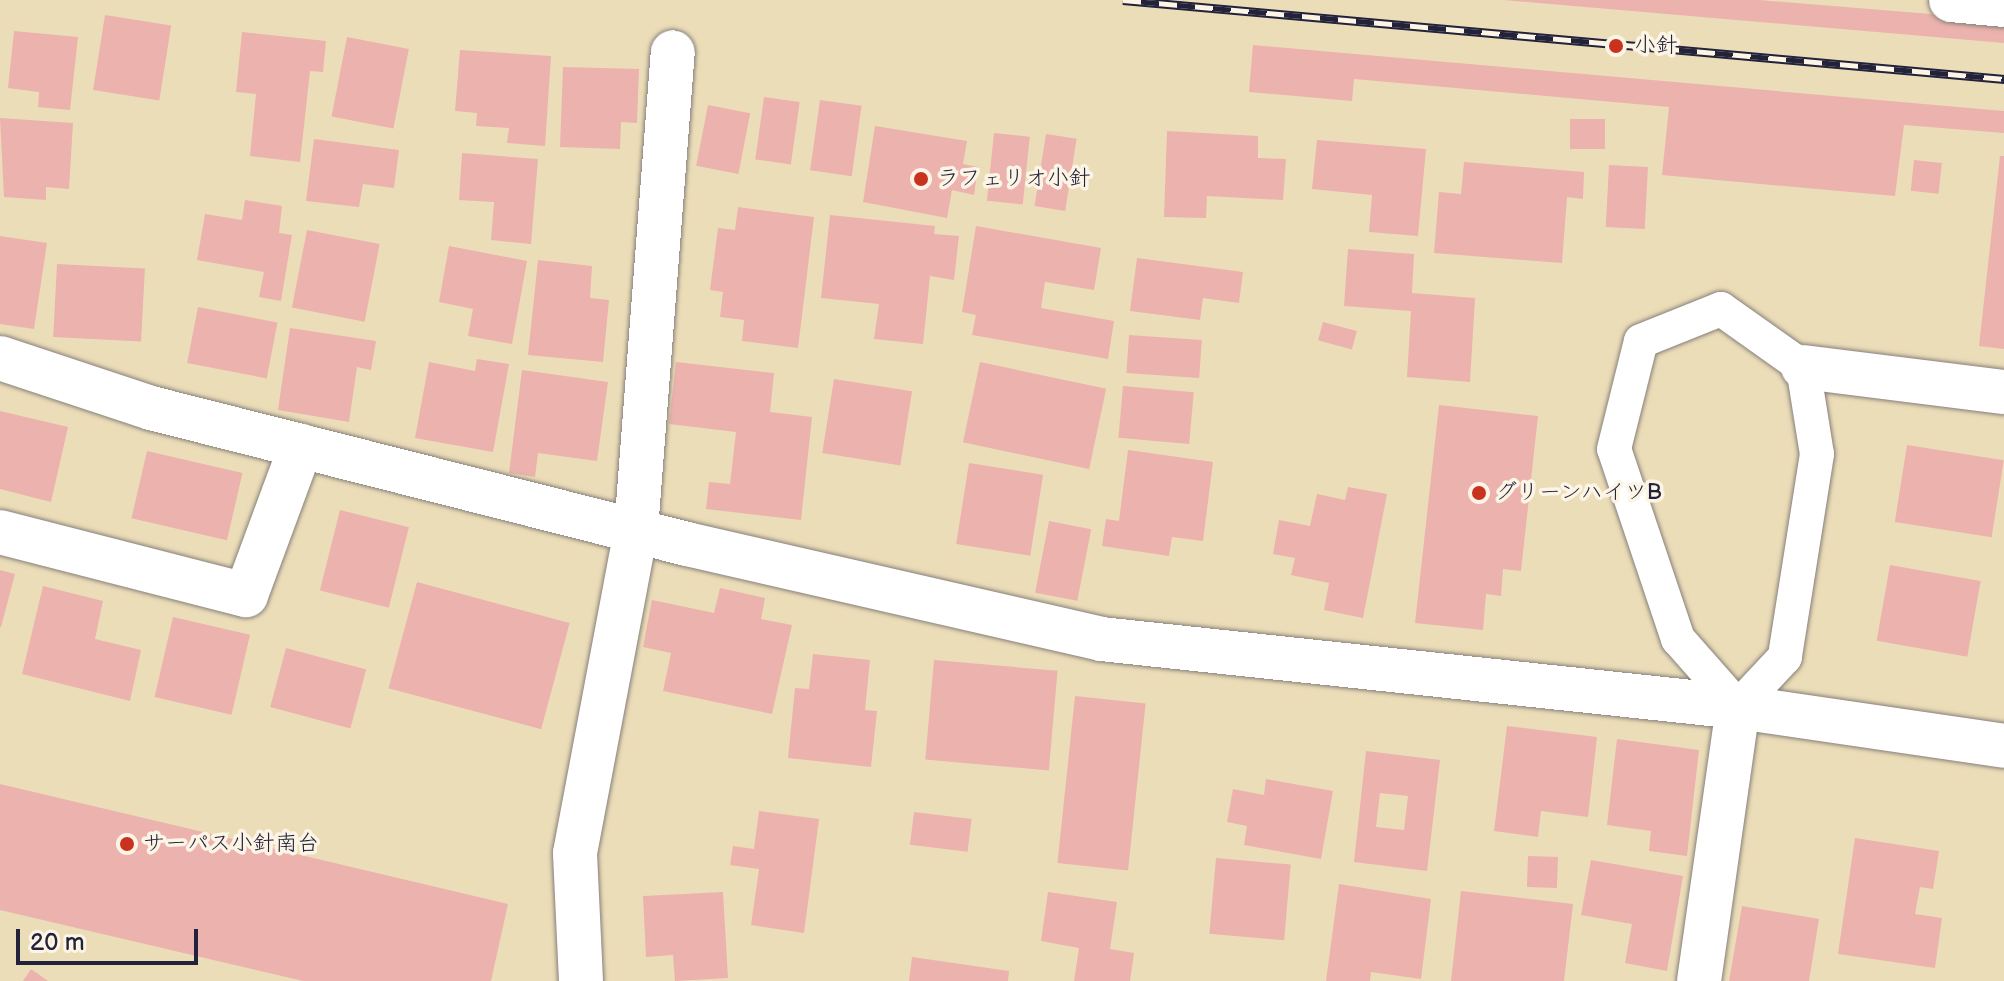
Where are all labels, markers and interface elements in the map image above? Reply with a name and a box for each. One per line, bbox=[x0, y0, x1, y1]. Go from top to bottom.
place label: 小針 bbox=[1634, 33, 1678, 59]
marker: 小針 bbox=[1605, 35, 1627, 57]
place label: ラフェリオ小針 bbox=[937, 166, 1091, 192]
marker: ラフェリオ小針 bbox=[912, 170, 930, 188]
place label: グリーンハイツB bbox=[1495, 480, 1664, 506]
marker: グリーンハイツB bbox=[1470, 484, 1488, 502]
place label: サーパス小針南台 bbox=[143, 831, 319, 857]
marker: サーパス小針南台 bbox=[118, 835, 136, 853]
scale bar bbox=[20, 913, 202, 963]
text: 20 m bbox=[30, 928, 85, 957]

